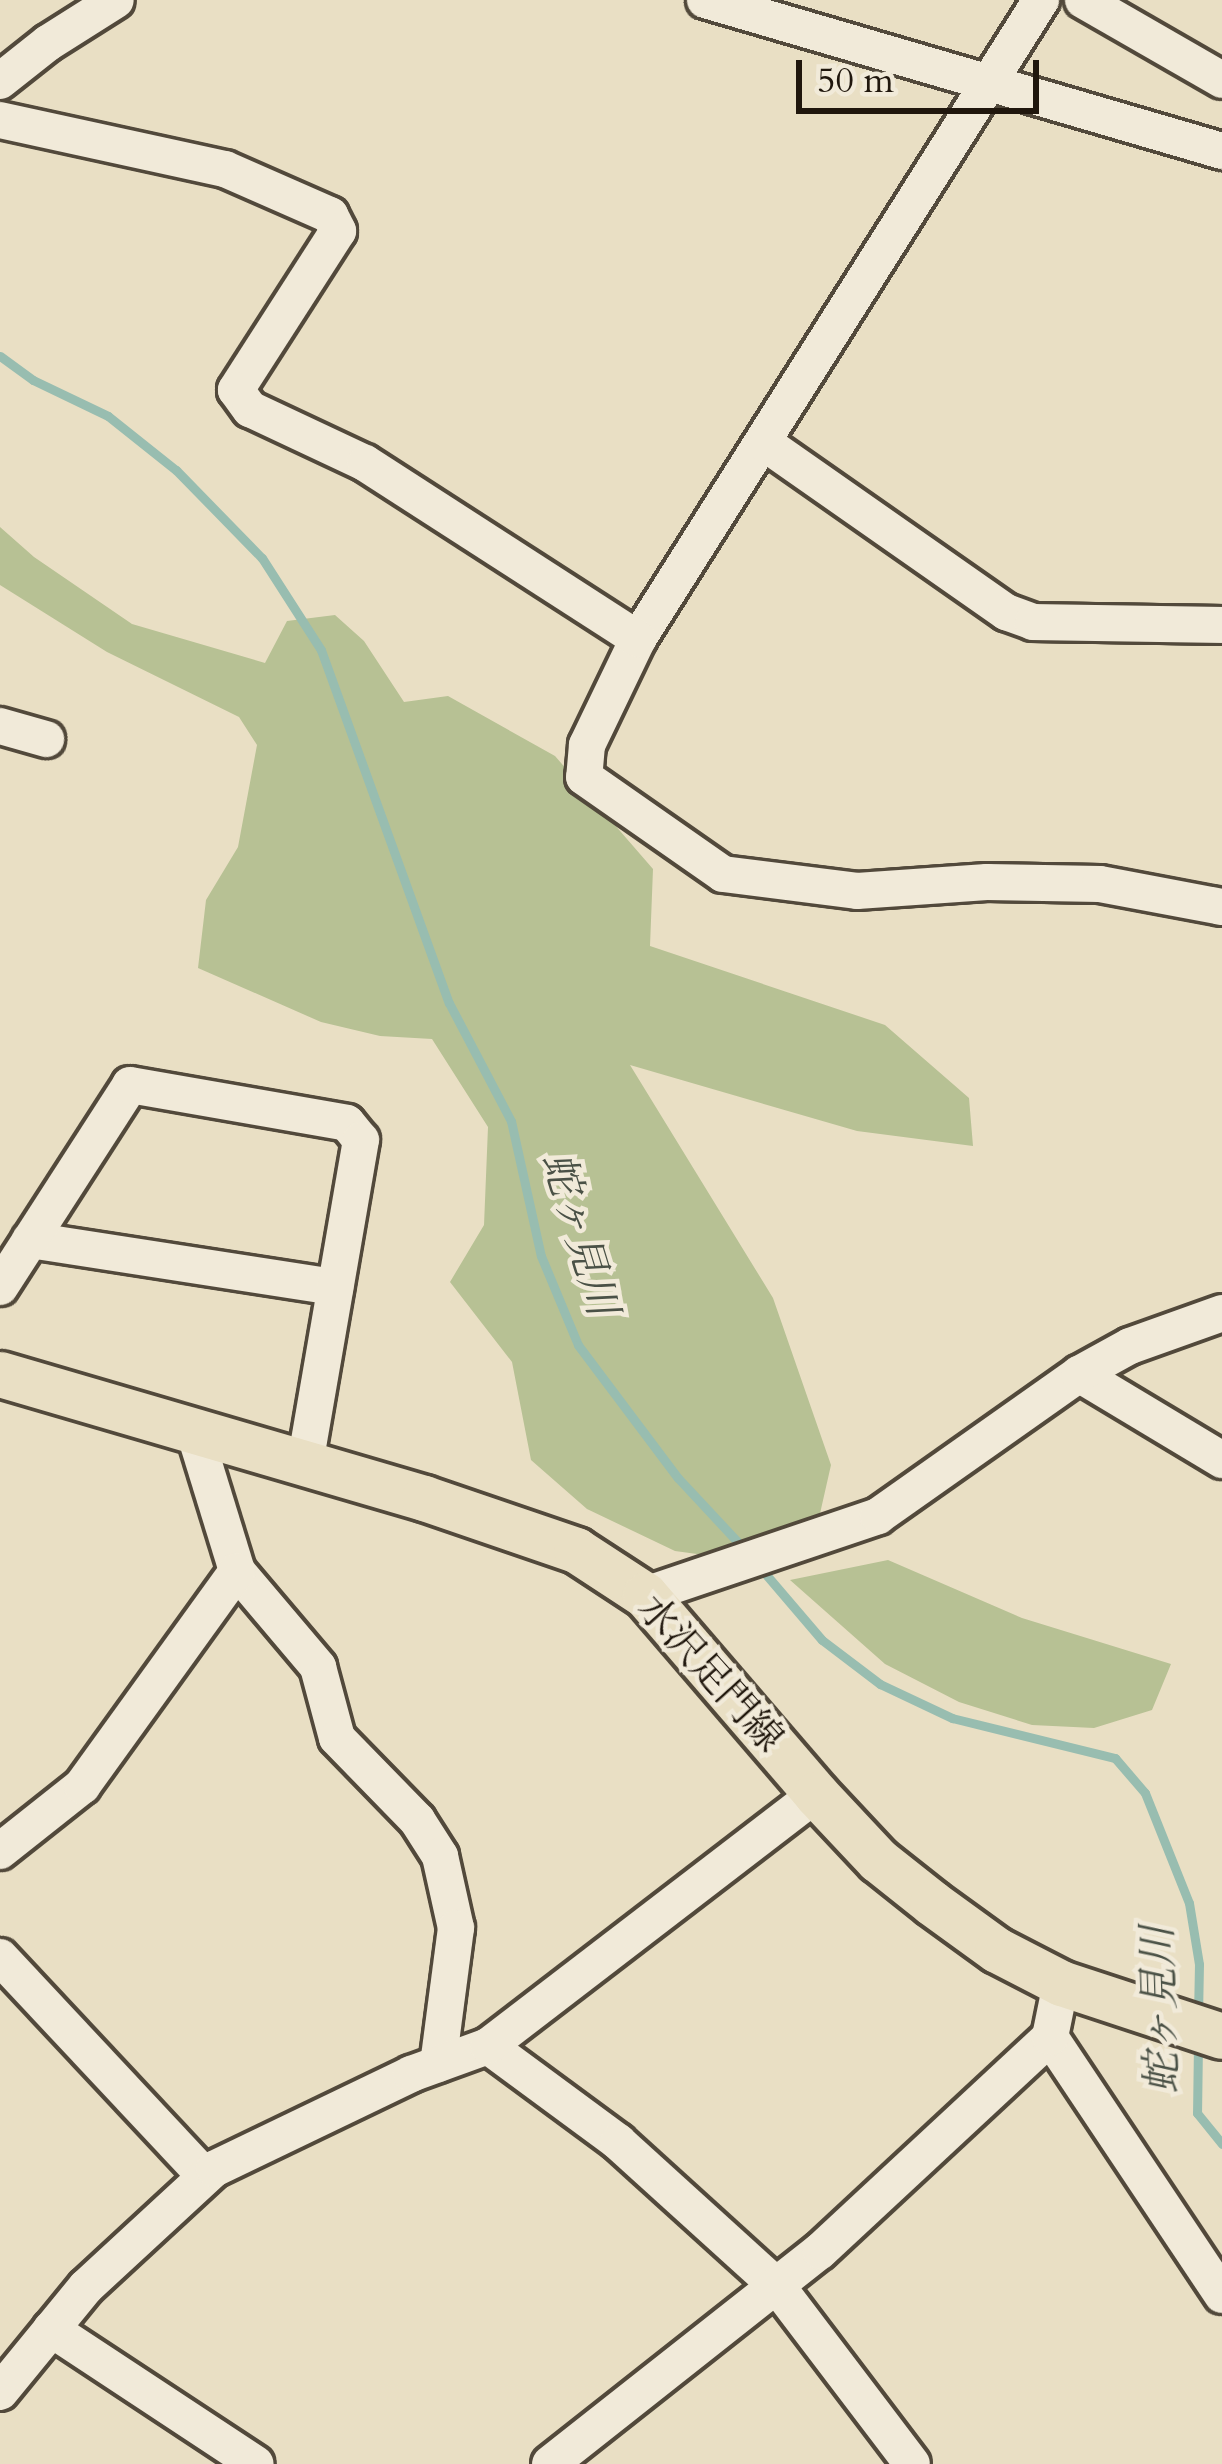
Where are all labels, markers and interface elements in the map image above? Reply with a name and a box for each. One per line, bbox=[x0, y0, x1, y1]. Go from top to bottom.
scale bar bbox=[802, 36, 1045, 110]
text: 50 m bbox=[817, 56, 894, 105]
water label: 蛇ヶ見川 bbox=[530, 1146, 628, 1322]
street label: 水沢足門線 bbox=[627, 1586, 793, 1762]
water label: 蛇ヶ見川 bbox=[1133, 1925, 1189, 2095]

